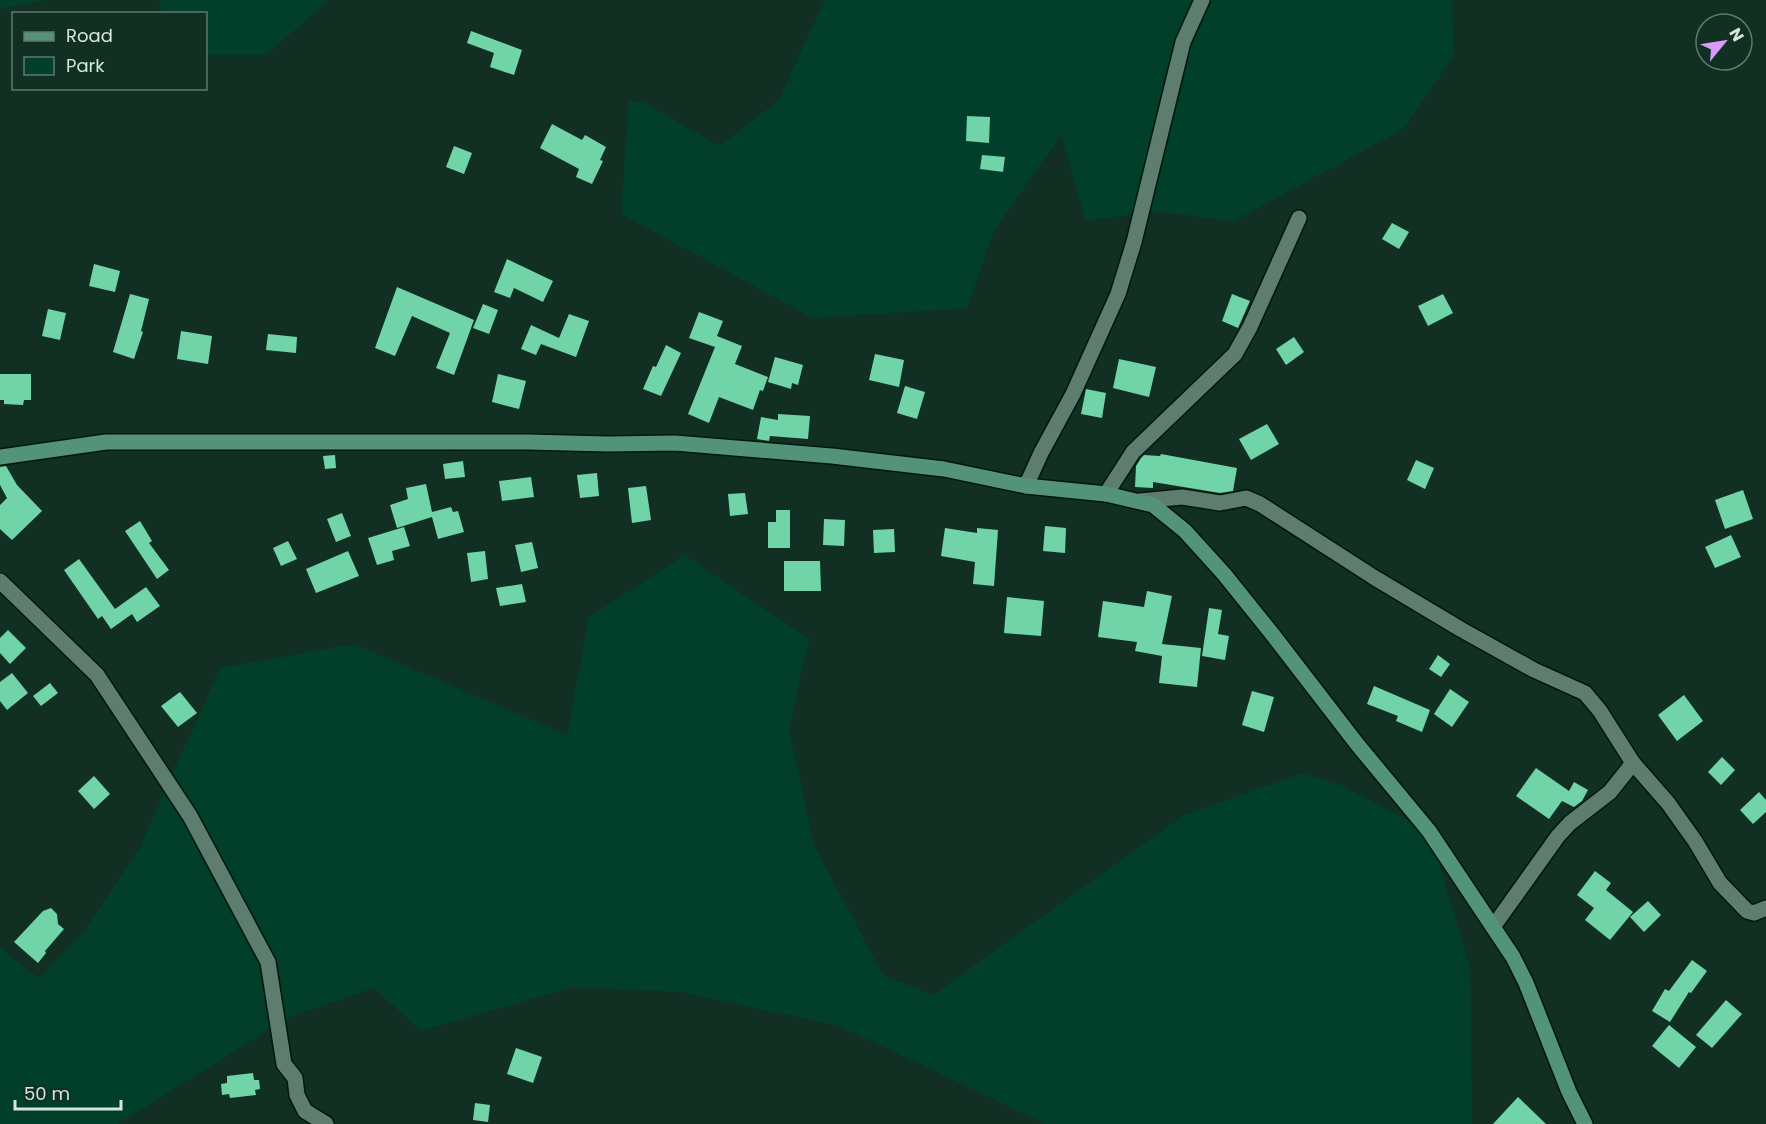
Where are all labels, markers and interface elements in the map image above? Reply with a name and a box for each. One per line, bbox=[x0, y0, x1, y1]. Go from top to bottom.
legend bbox=[12, 12, 207, 90]
north arrow bbox=[1694, 12, 1754, 72]
text: Road bbox=[66, 23, 113, 48]
text: N bbox=[1724, 24, 1750, 46]
text: Park bbox=[66, 53, 105, 78]
scale bar bbox=[15, 1073, 122, 1111]
text: 50 m bbox=[24, 1081, 70, 1106]

